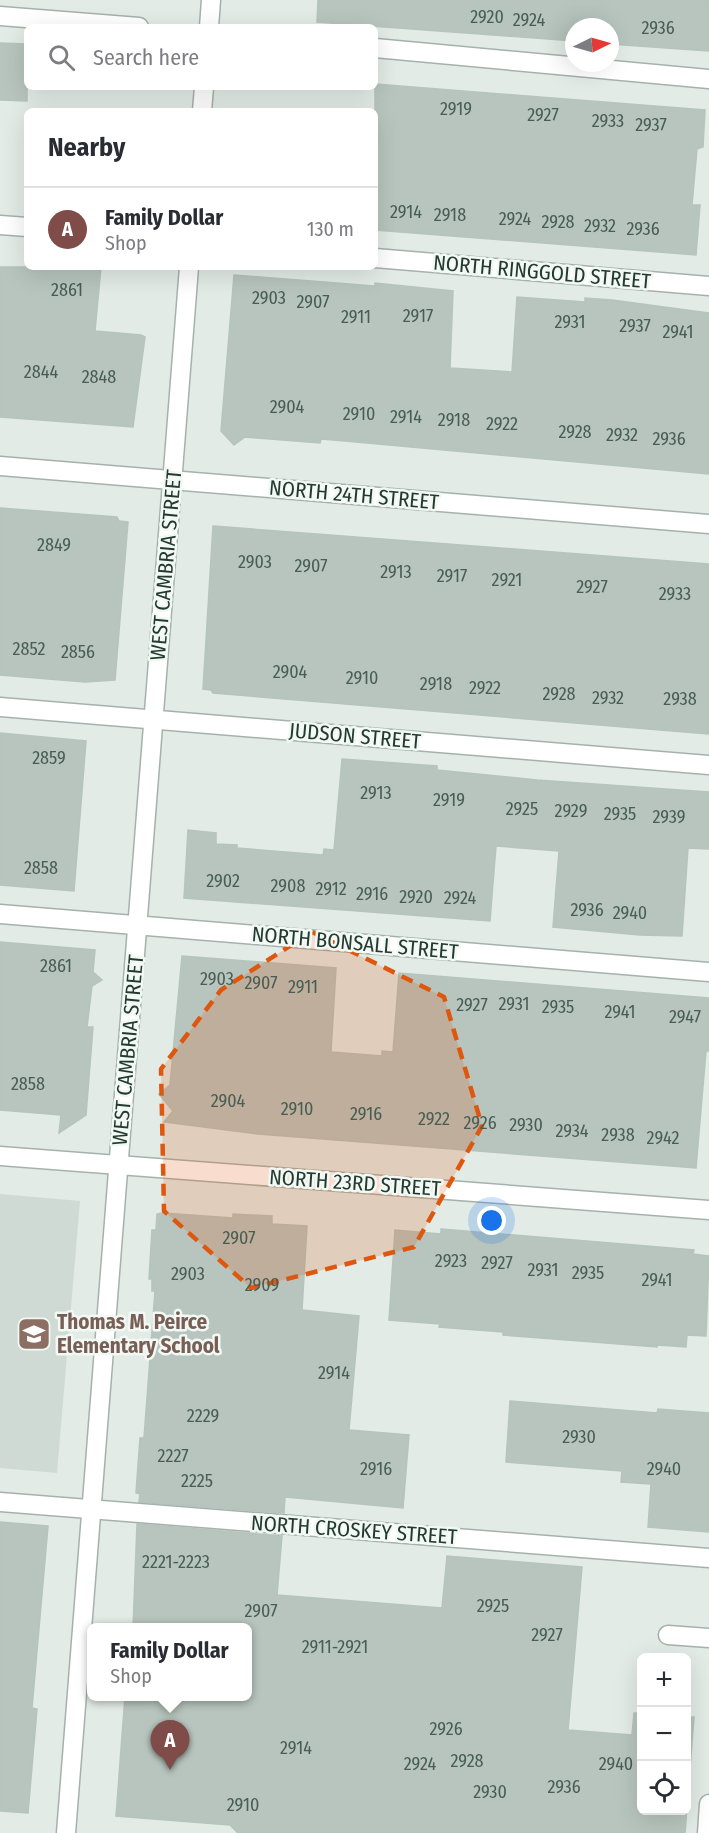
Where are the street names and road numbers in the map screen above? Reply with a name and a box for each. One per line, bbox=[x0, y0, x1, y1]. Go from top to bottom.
street label: NORTH RINGGOLD STREET bbox=[432, 250, 652, 294]
street label: WEST CAMBRIA STREET bbox=[145, 468, 187, 662]
street label: NORTH 24TH STREET bbox=[268, 475, 440, 515]
street label: JUDSON STREET bbox=[288, 717, 422, 755]
street label: NORTH BONSALL STREET bbox=[251, 921, 460, 965]
street label: WEST CAMBRIA STREET bbox=[107, 953, 149, 1147]
street label: NORTH 23RD STREET bbox=[268, 1164, 442, 1202]
street label: NORTH CROSKEY STREET bbox=[250, 1510, 458, 1550]

